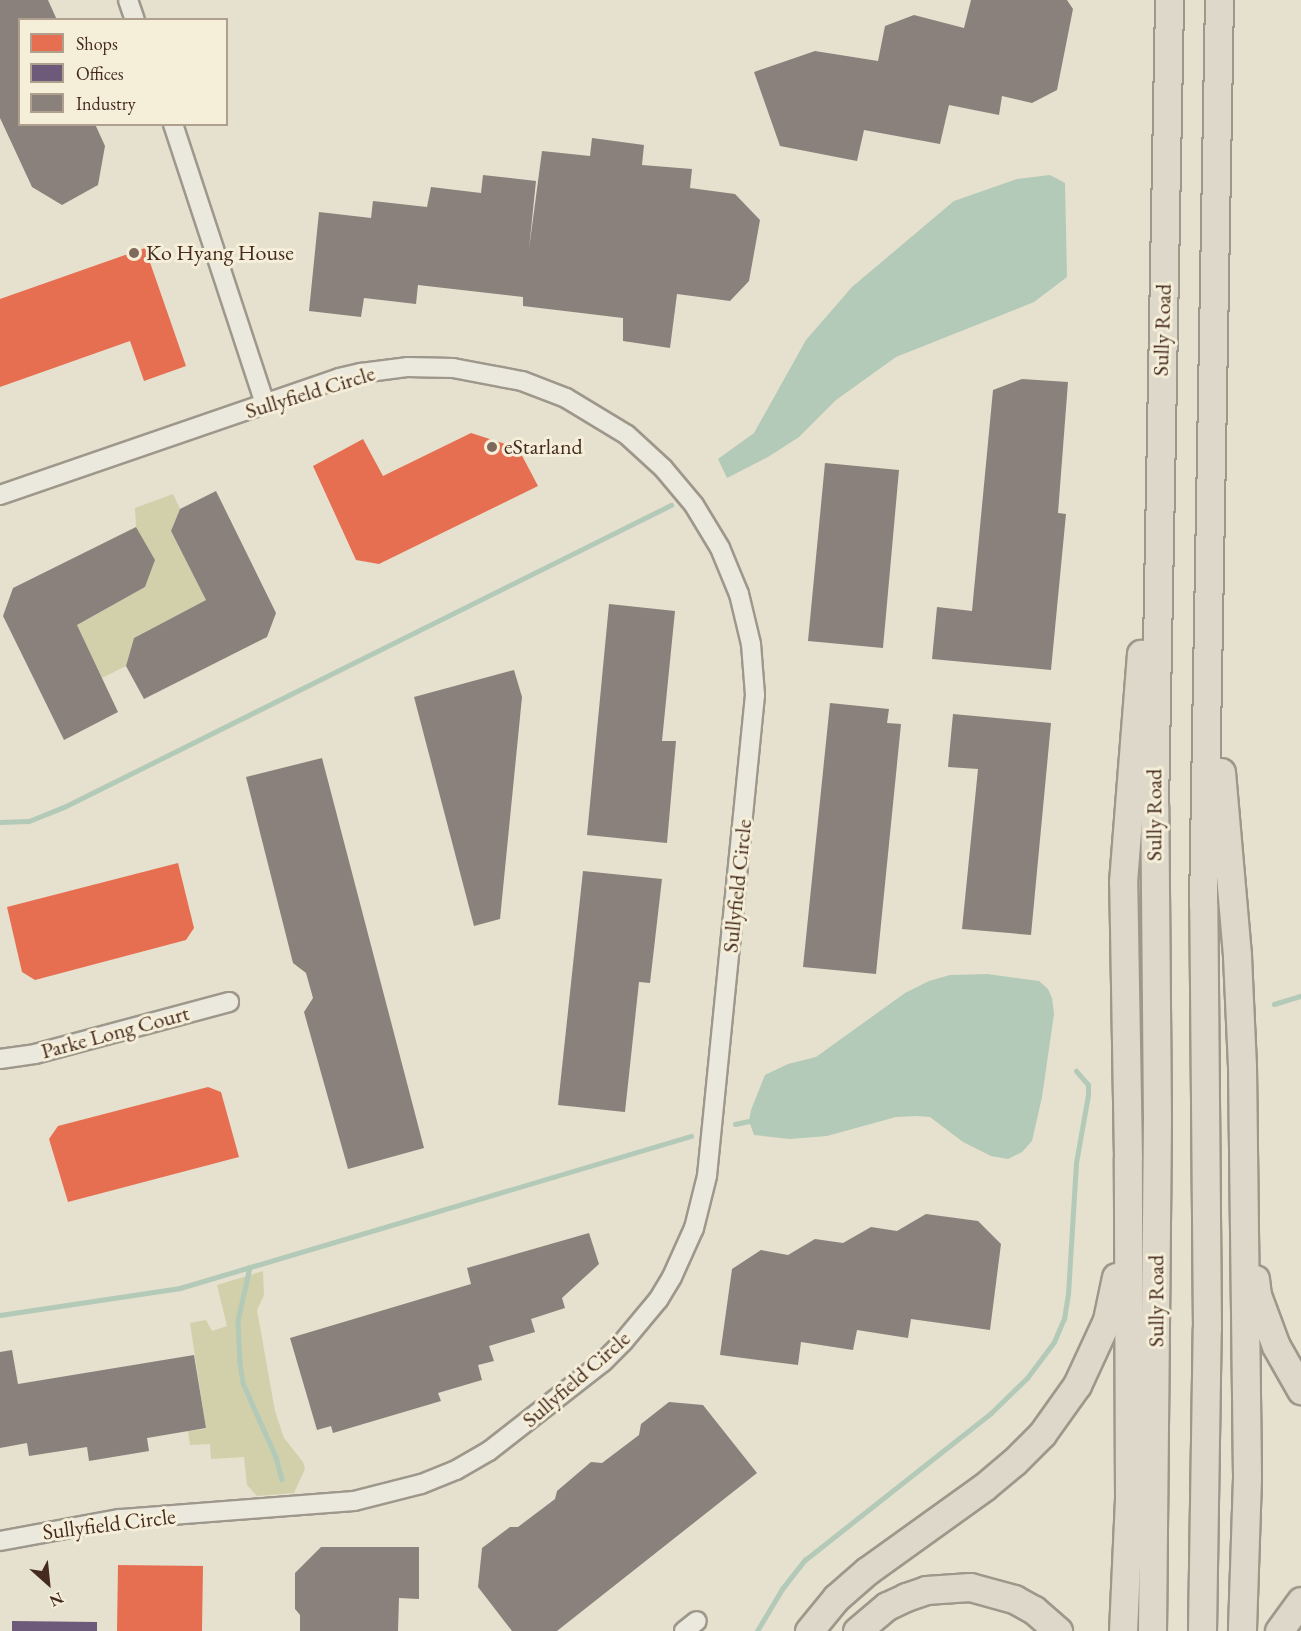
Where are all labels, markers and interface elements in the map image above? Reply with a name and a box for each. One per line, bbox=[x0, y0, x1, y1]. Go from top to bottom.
legend bbox=[18, 18, 228, 126]
text: Shops bbox=[76, 32, 118, 55]
text: Offices bbox=[76, 62, 124, 85]
text: Industry bbox=[76, 92, 136, 115]
place label: Ko Hyang House bbox=[146, 240, 294, 266]
marker: Ko Hyang House bbox=[127, 246, 141, 260]
street label: Sully Road bbox=[1147, 283, 1177, 377]
street label: Sullyfield Circle bbox=[242, 360, 378, 424]
place label: eStarland bbox=[504, 434, 583, 460]
marker: eStarland bbox=[485, 440, 499, 454]
street label: Sully Road bbox=[1141, 769, 1167, 861]
street label: Sullyfield Circle bbox=[717, 818, 757, 954]
street label: Parke Long Court bbox=[38, 1000, 192, 1064]
street label: Sully Road bbox=[1143, 1255, 1169, 1347]
street label: Sullyfield Circle bbox=[517, 1325, 635, 1433]
street label: Sullyfield Circle bbox=[41, 1503, 177, 1545]
north arrow bbox=[18, 1553, 78, 1613]
text: N bbox=[46, 1587, 67, 1612]

